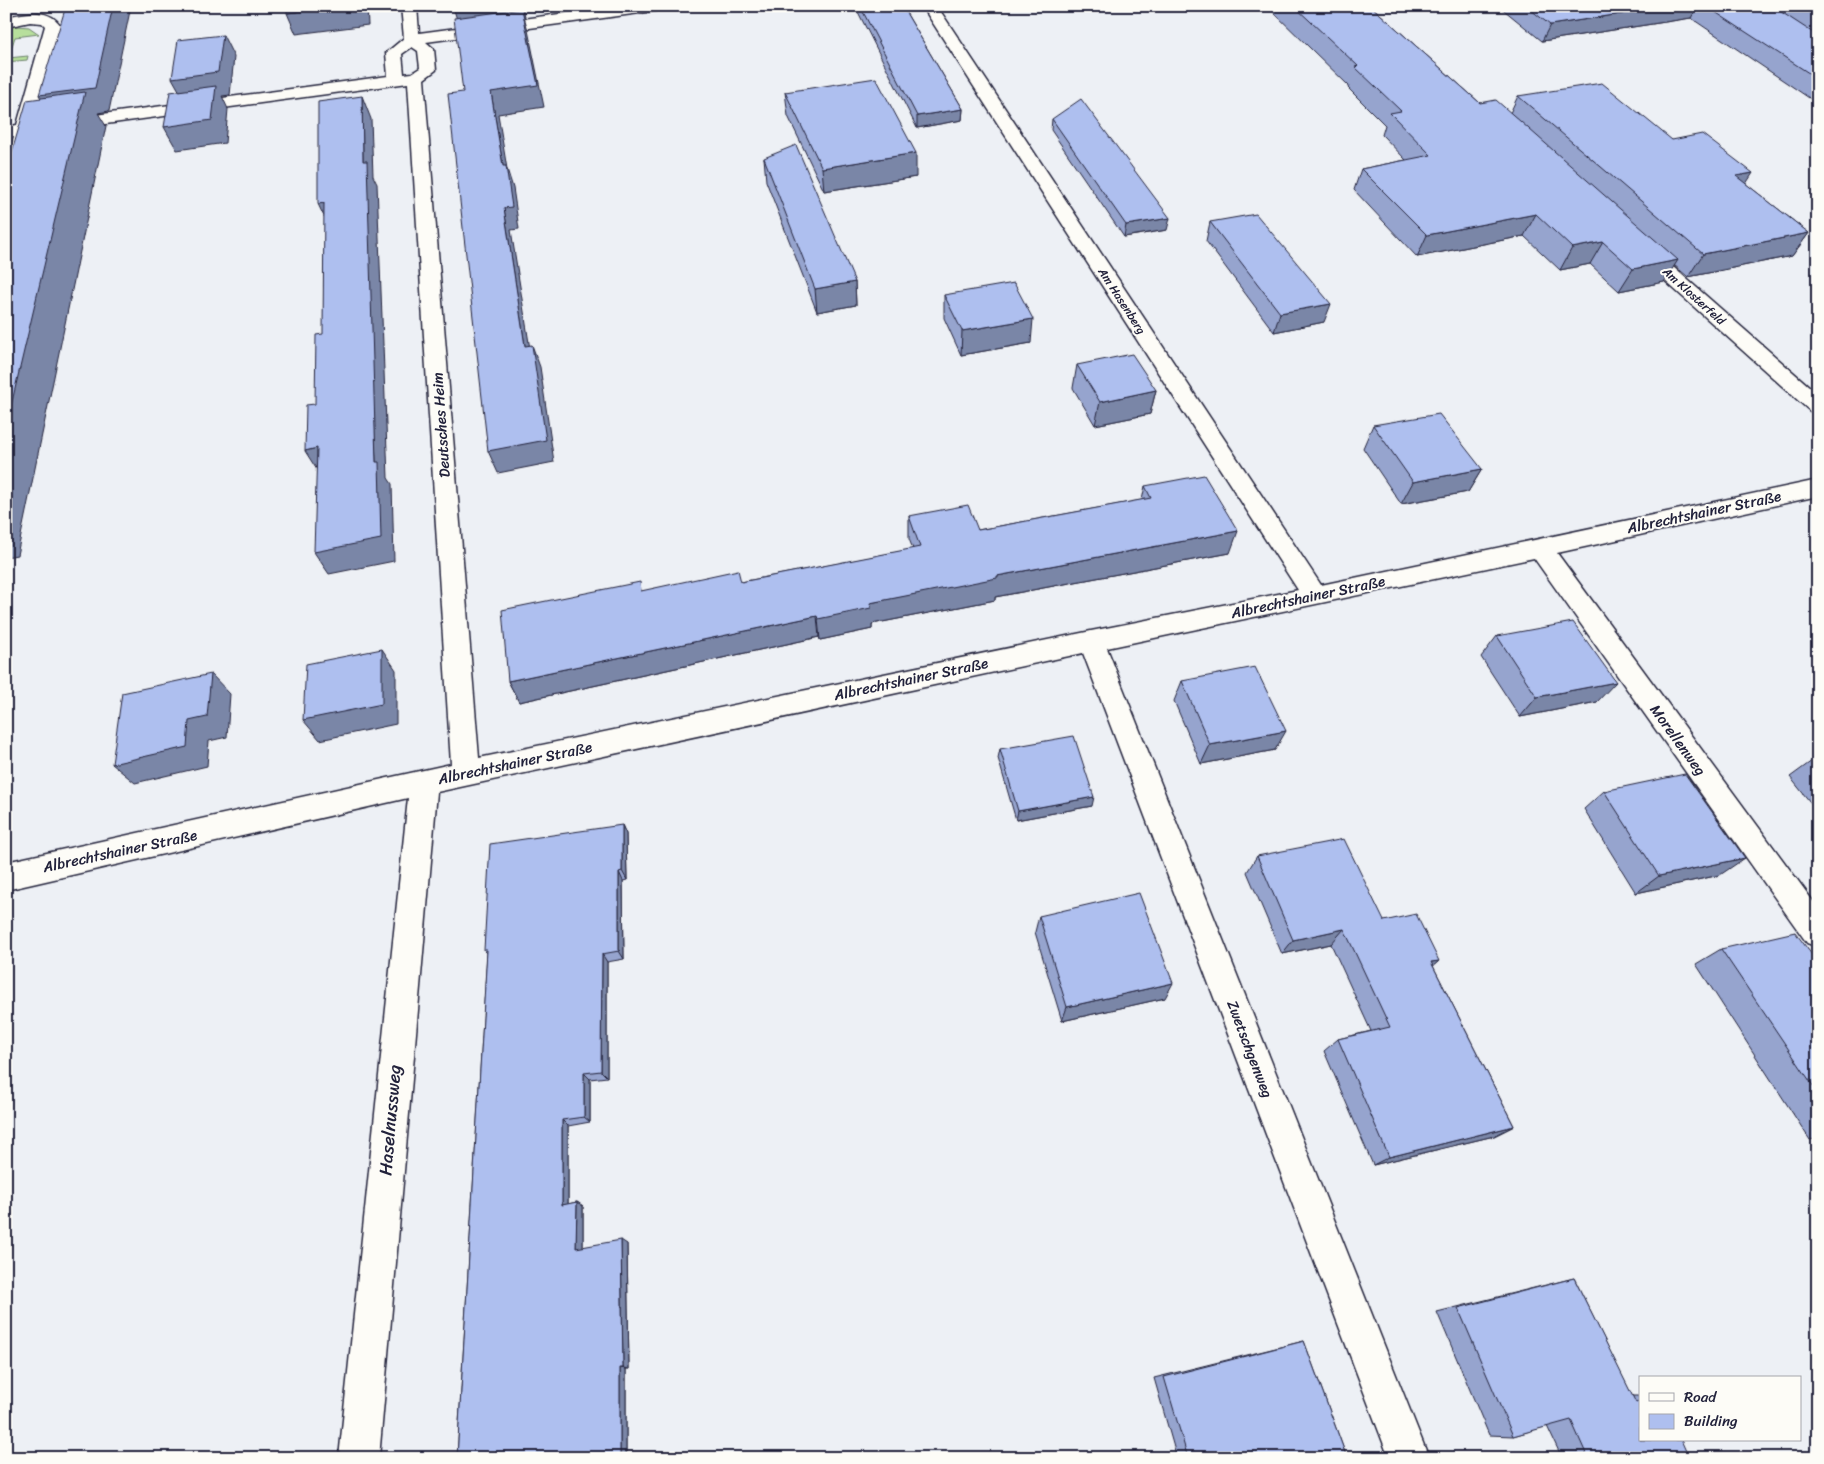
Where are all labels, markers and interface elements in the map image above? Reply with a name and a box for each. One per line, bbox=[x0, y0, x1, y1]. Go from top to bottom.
street label: Am Klosterfeld bbox=[1657, 261, 1731, 331]
street label: Am Hasenberg bbox=[1091, 262, 1152, 339]
street label: Deutsches Heim bbox=[424, 371, 458, 479]
street label: Albrechtshainer Straße bbox=[1624, 483, 1783, 541]
street label: Albrechtshainer Straße bbox=[1228, 568, 1387, 626]
street label: Albrechtshainer Straße bbox=[831, 650, 990, 708]
street label: Morellenweg bbox=[1643, 699, 1713, 781]
street label: Albrechtshainer Straße bbox=[435, 734, 594, 792]
street label: Albrechtshainer Straße bbox=[40, 822, 199, 880]
street label: Zwetschgenweg bbox=[1219, 996, 1281, 1102]
street label: Haselnussweg bbox=[369, 1063, 411, 1177]
legend bbox=[1639, 1376, 1802, 1442]
text: Road bbox=[1684, 1384, 1717, 1410]
text: Building bbox=[1684, 1408, 1738, 1434]

